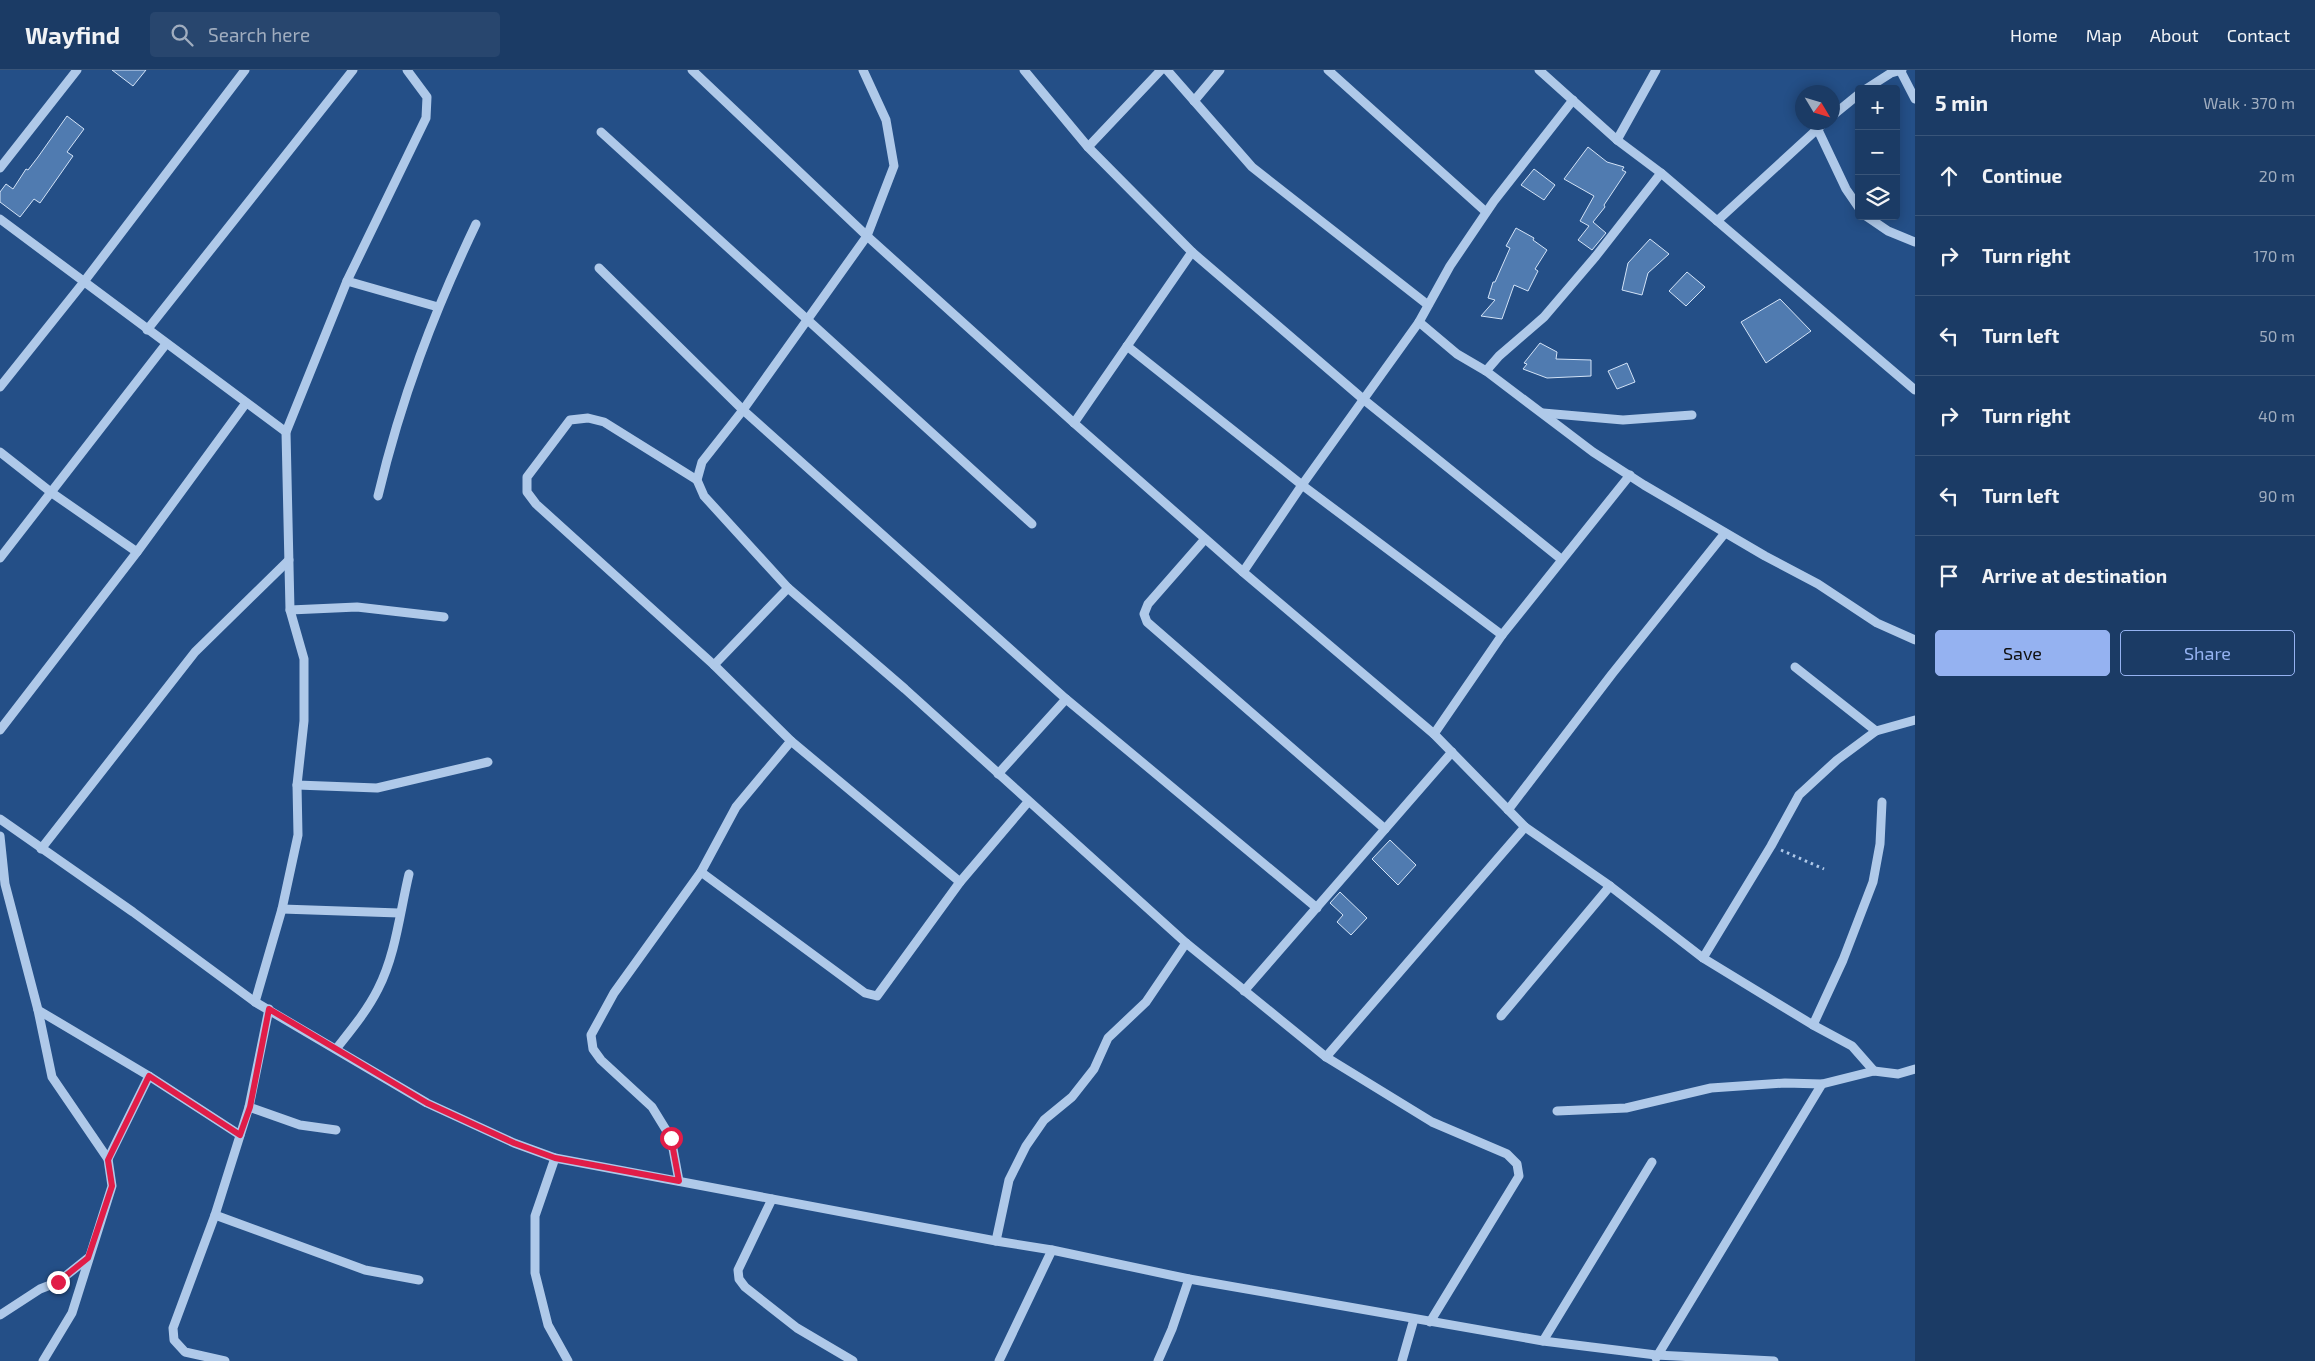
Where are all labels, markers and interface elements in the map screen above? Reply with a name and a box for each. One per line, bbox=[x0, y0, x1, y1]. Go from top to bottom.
search box bbox=[150, 12, 500, 57]
text: Wayfind bbox=[25, 20, 120, 49]
icon: search bbox=[168, 21, 196, 49]
text: Search here bbox=[208, 23, 310, 46]
text: Home bbox=[2010, 24, 2058, 46]
text: Map bbox=[2086, 24, 2122, 46]
text: About bbox=[2150, 24, 2199, 46]
text: Contact bbox=[2227, 24, 2290, 46]
north arrow bbox=[1795, 85, 1840, 130]
map controls bbox=[1855, 85, 1900, 220]
button: + bbox=[1855, 85, 1900, 130]
text: 5 min bbox=[1935, 90, 1988, 115]
text: Walk · 370 m bbox=[2203, 93, 2295, 112]
button: − bbox=[1855, 130, 1900, 175]
icon: ahead bbox=[1935, 162, 1963, 190]
text: Continue bbox=[1982, 164, 2062, 187]
text: 20 m bbox=[2259, 166, 2295, 185]
button: layers bbox=[1855, 175, 1900, 220]
icon: right bbox=[1935, 242, 1963, 270]
text: Turn right bbox=[1982, 244, 2070, 267]
text: 170 m bbox=[2253, 246, 2295, 265]
icon: left bbox=[1935, 322, 1963, 350]
text: Turn left bbox=[1982, 324, 2059, 347]
text: 50 m bbox=[2259, 326, 2295, 345]
icon: right bbox=[1935, 402, 1963, 430]
text: Turn right bbox=[1982, 404, 2070, 427]
text: 40 m bbox=[2258, 406, 2295, 425]
icon: left bbox=[1935, 482, 1963, 510]
text: Turn left bbox=[1982, 484, 2059, 507]
text: 90 m bbox=[2259, 486, 2295, 505]
icon: arrive bbox=[1935, 562, 1963, 590]
text: Arrive at destination bbox=[1982, 564, 2167, 587]
button: Save bbox=[1935, 630, 2110, 676]
button: Share bbox=[2120, 630, 2295, 676]
route start bbox=[660, 1127, 683, 1150]
route end bbox=[47, 1271, 70, 1294]

